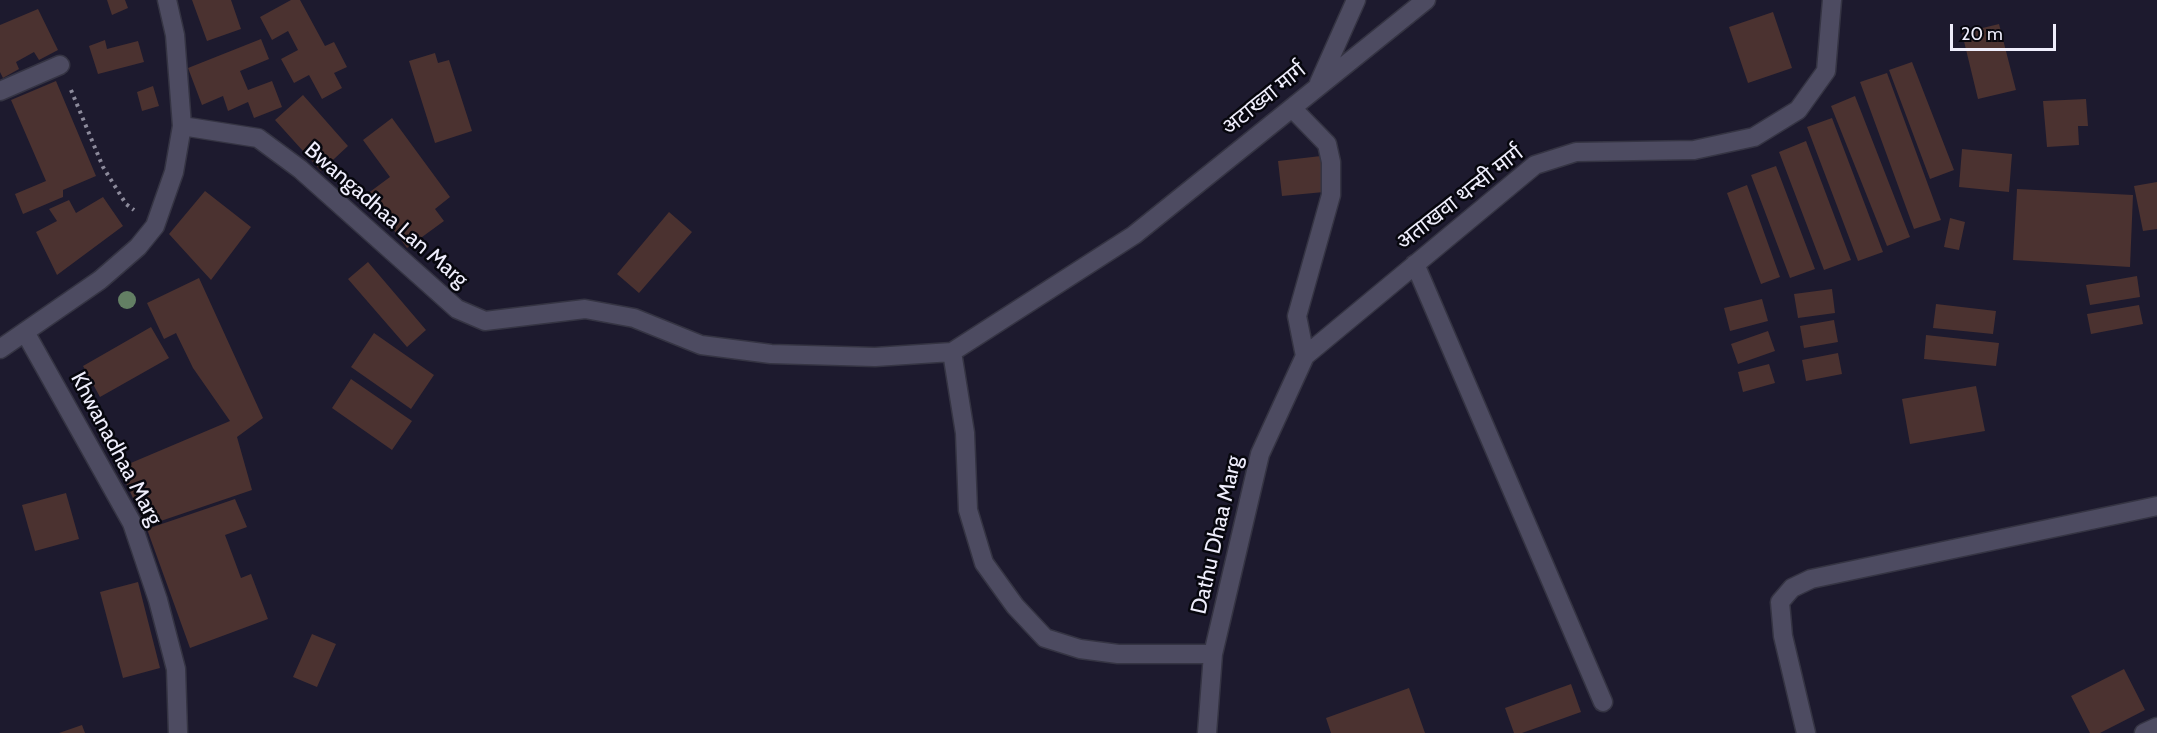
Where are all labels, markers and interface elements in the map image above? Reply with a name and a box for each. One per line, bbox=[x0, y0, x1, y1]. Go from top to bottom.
scale bar bbox=[1953, 12, 2060, 50]
text: 20 m bbox=[1961, 23, 2003, 45]
street label: अटाख्वा मार्ग bbox=[1217, 57, 1311, 141]
street label: Bwangadhaa Lan Marg bbox=[299, 137, 473, 293]
street label: अताखवा थन्सी मार्ग bbox=[1391, 140, 1529, 256]
street label: Khwanadhaa Marg bbox=[64, 368, 168, 530]
street label: Dathu Dhaa Marg bbox=[1186, 453, 1248, 617]

